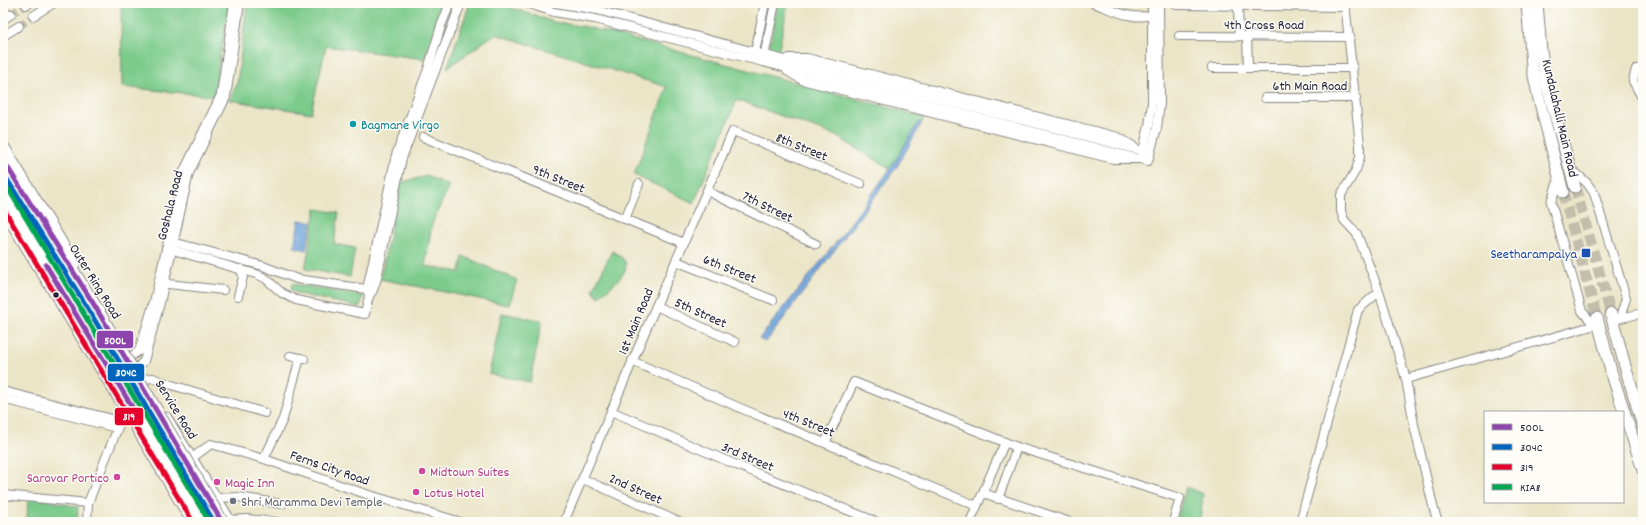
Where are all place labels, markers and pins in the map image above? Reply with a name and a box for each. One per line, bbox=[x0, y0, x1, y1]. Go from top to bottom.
place label: Bagmane Virgo bbox=[361, 116, 439, 136]
marker: Bagmane Virgo bbox=[348, 119, 358, 129]
place label: Seetharampalya bbox=[1490, 245, 1577, 265]
marker: Seetharampalya bbox=[1580, 247, 1592, 259]
unlabelled marker bbox=[51, 290, 61, 300]
place label: Midtown Suites bbox=[430, 463, 510, 483]
marker: Midtown Suites bbox=[417, 466, 427, 476]
place label: Sarovar Portico bbox=[27, 469, 109, 489]
marker: Sarovar Portico bbox=[112, 472, 122, 482]
place label: Magic Inn bbox=[225, 474, 275, 494]
marker: Magic Inn bbox=[212, 477, 222, 487]
place label: Lotus Hotel bbox=[424, 484, 485, 504]
marker: Lotus Hotel bbox=[411, 487, 421, 497]
place label: Shri Maramma Devi Temple bbox=[241, 493, 382, 513]
marker: Shri Maramma Devi Temple bbox=[228, 496, 238, 506]

